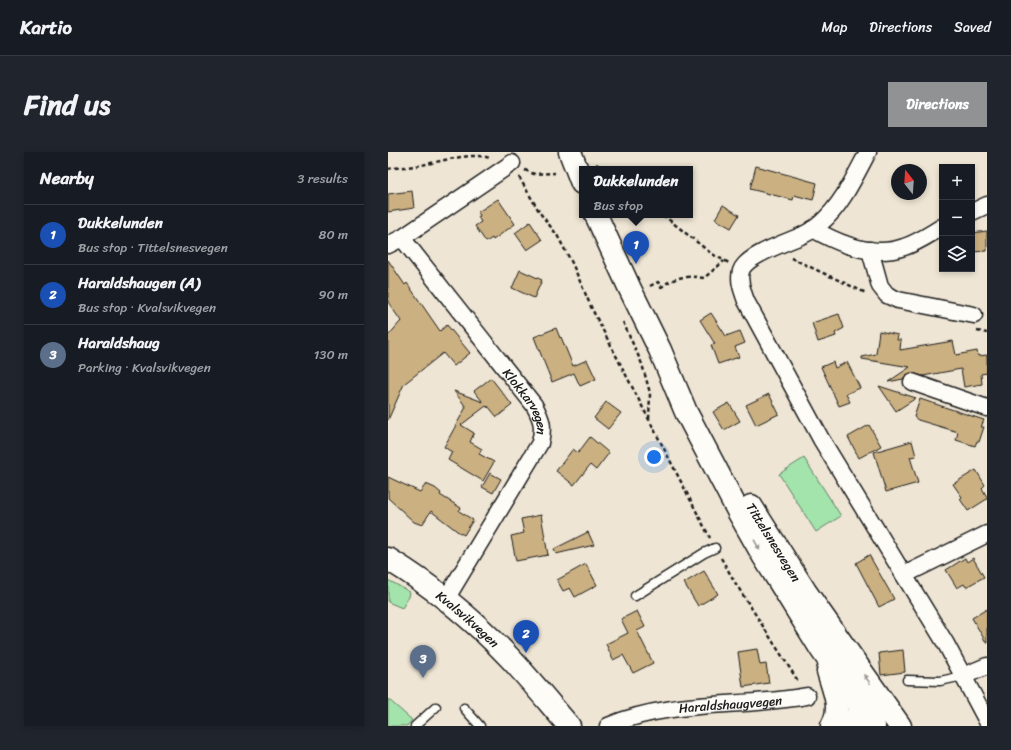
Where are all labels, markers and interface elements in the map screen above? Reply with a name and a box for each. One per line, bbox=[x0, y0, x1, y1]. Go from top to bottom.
text: Kartio bbox=[20, 11, 72, 44]
text: Map bbox=[821, 15, 847, 40]
text: Directions bbox=[869, 15, 932, 40]
text: Saved bbox=[954, 15, 991, 40]
text: Find us bbox=[24, 80, 111, 129]
button: Directions bbox=[888, 82, 987, 127]
text: Nearby bbox=[40, 163, 94, 193]
north arrow bbox=[891, 164, 927, 200]
map controls bbox=[939, 164, 975, 272]
button: + bbox=[939, 164, 975, 200]
popup bbox=[579, 166, 693, 218]
text: 3 results bbox=[297, 167, 348, 190]
text: Dukkelunden bbox=[594, 168, 678, 194]
text: Bus stop bbox=[594, 194, 643, 217]
button: − bbox=[939, 200, 975, 236]
text: Dukkelunden bbox=[78, 210, 163, 236]
text: 1 bbox=[50, 223, 56, 246]
text: 80 m bbox=[319, 223, 348, 246]
pin: 1 bbox=[623, 231, 649, 264]
text: Bus stop · Tittelsnesvegen bbox=[78, 236, 228, 259]
button: layers bbox=[939, 236, 975, 272]
text: Haraldshaugen (A) bbox=[78, 270, 200, 296]
text: 2 bbox=[49, 283, 57, 306]
text: 90 m bbox=[318, 283, 348, 306]
text: Bus stop · Kvalsvikvegen bbox=[78, 296, 216, 319]
text: Haraldshaug bbox=[78, 330, 160, 356]
text: 3 bbox=[49, 343, 57, 366]
text: 130 m bbox=[314, 343, 348, 366]
text: Parking · Kvalsvikvegen bbox=[78, 356, 211, 379]
street label: Klokkarvegen bbox=[497, 363, 553, 435]
your location bbox=[644, 447, 664, 467]
street label: Tittelsnesvegen bbox=[740, 498, 807, 587]
one-way arrow bbox=[754, 539, 761, 551]
street label: Kvalsvikvegen bbox=[431, 585, 505, 654]
pin: 2 bbox=[513, 620, 539, 653]
pin: 3 bbox=[410, 645, 436, 678]
one-way arrow bbox=[863, 674, 871, 684]
street label: Haraldshaugvegen bbox=[677, 689, 783, 720]

